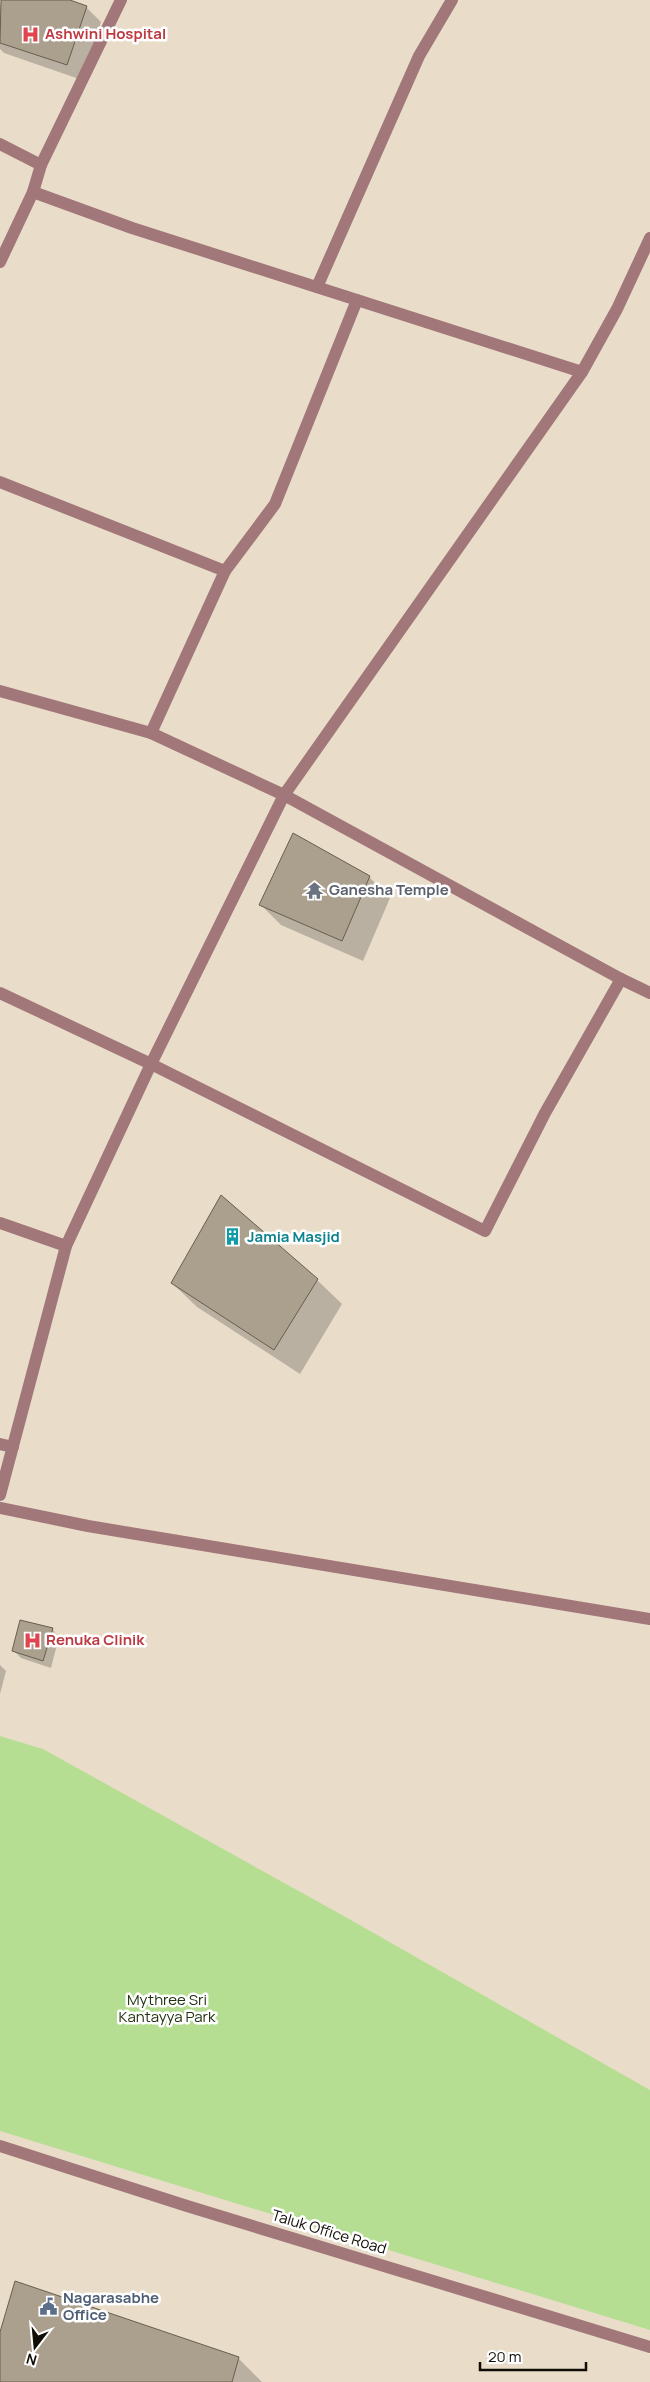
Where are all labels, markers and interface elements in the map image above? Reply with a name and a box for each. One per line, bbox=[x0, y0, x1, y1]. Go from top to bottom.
place label: Ashwini Hospital bbox=[45, 23, 166, 44]
hospital icon: Ashwini Hospital bbox=[21, 24, 41, 44]
place label: Ganesha Temple bbox=[329, 879, 449, 900]
temple icon: Ganesha Temple bbox=[305, 880, 325, 900]
place label: Jamia Masjid bbox=[247, 1226, 340, 1247]
building icon: Jamia Masjid bbox=[223, 1227, 243, 1247]
place label: Renuka Clinik bbox=[46, 1629, 145, 1650]
hospital icon: Renuka Clinik bbox=[22, 1630, 42, 1650]
park label: Mythree Sri Kantayya Park bbox=[119, 1989, 216, 2027]
street label: Taluk Office Road bbox=[269, 2204, 389, 2259]
place label: Nagarasabhe Office bbox=[63, 2287, 159, 2325]
public building icon: Nagarasabhe Office bbox=[39, 2297, 59, 2317]
north arrow bbox=[10, 2322, 60, 2372]
scale bar bbox=[480, 2340, 586, 2372]
text: 20 m bbox=[488, 2346, 521, 2367]
text: N bbox=[24, 2349, 39, 2370]

